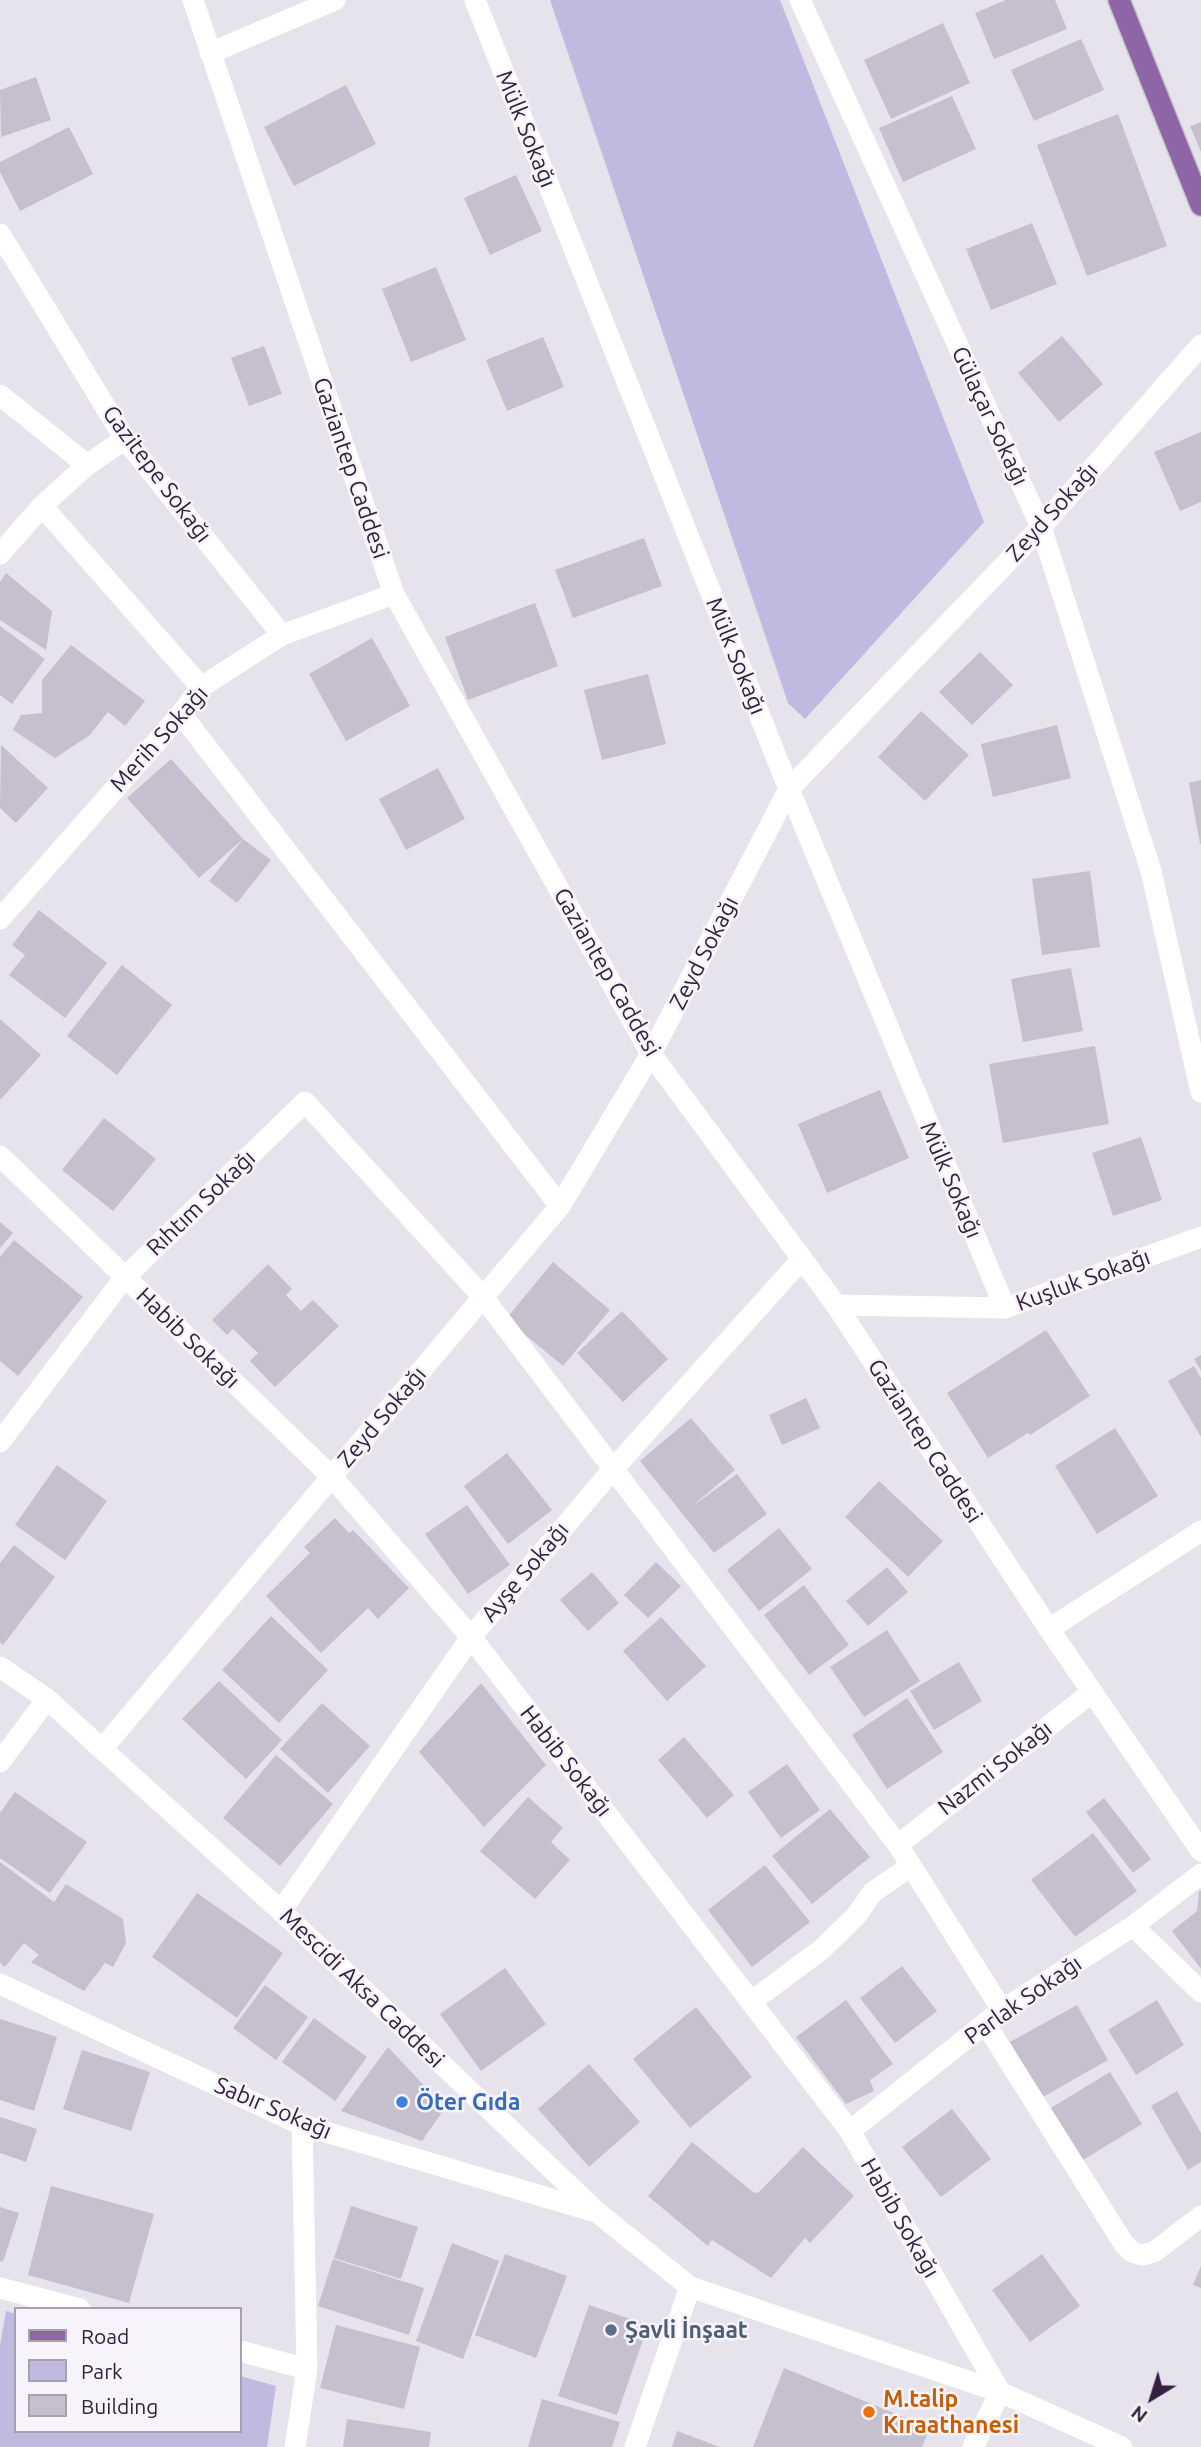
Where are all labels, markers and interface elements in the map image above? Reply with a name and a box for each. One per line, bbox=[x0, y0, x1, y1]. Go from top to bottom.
street label: Mülk Sokağı bbox=[490, 66, 562, 192]
street label: Gülaçar Sokağı bbox=[946, 342, 1034, 490]
street label: Gaziantep Caddesi bbox=[307, 374, 395, 562]
street label: Gazitepe Sokağı bbox=[97, 400, 217, 548]
street label: Zeyd Sokağı bbox=[1001, 457, 1103, 567]
street label: Mülk Sokağı bbox=[700, 593, 772, 719]
street label: Merih Sokağı bbox=[104, 680, 214, 798]
street label: Gaziantep Caddesi bbox=[548, 883, 666, 1061]
street label: Zeyd Sokağı bbox=[664, 892, 744, 1014]
street label: Mülk Sokağı bbox=[914, 1118, 988, 1242]
street label: Rıhtım Sokağı bbox=[141, 1144, 261, 1262]
street label: Kuşluk Sokağı bbox=[1012, 1243, 1154, 1317]
street label: Habib Sokağı bbox=[130, 1282, 246, 1394]
street label: Gaziantep Caddesi bbox=[862, 1354, 988, 1528]
street label: Zeyd Sokağı bbox=[332, 1361, 432, 1473]
street label: Ayşe Sokağı bbox=[475, 1517, 575, 1627]
street label: Habib Sokağı bbox=[514, 1700, 618, 1822]
street label: Nazmi Sokağı bbox=[932, 1715, 1058, 1821]
street label: Mescidi Aksa Caddesi bbox=[274, 1902, 450, 2074]
street label: Parlak Sokağı bbox=[959, 1950, 1087, 2050]
street label: Sabır Sokağı bbox=[210, 2071, 336, 2145]
place label: Öter Gıda bbox=[416, 2088, 520, 2116]
marker: Öter Gıda bbox=[394, 2094, 410, 2110]
street label: Habib Sokağı bbox=[855, 2153, 945, 2283]
legend bbox=[14, 2307, 242, 2433]
place label: Şavli İnşaat bbox=[625, 2316, 748, 2344]
marker: Şavli İnşaat bbox=[603, 2322, 619, 2338]
text: Road bbox=[81, 2324, 129, 2348]
text: Park bbox=[81, 2359, 123, 2383]
north arrow bbox=[1117, 2363, 1187, 2433]
place label: M.talip Kıraathanesi bbox=[883, 2385, 1019, 2439]
text: Building bbox=[81, 2394, 158, 2418]
text: N bbox=[1127, 2402, 1151, 2428]
marker: M.talip Kıraathanesi bbox=[861, 2404, 877, 2420]

